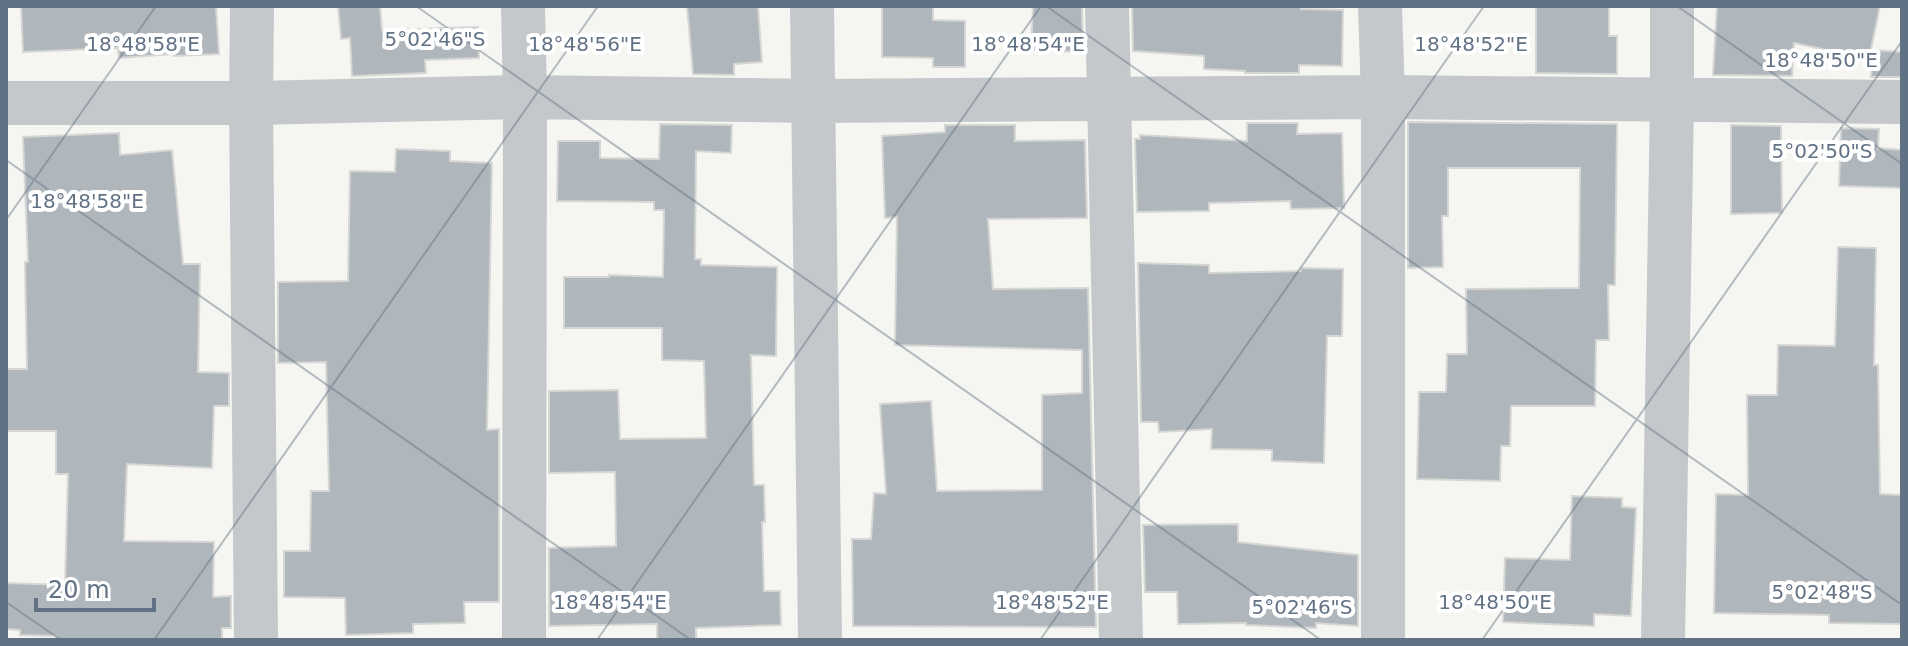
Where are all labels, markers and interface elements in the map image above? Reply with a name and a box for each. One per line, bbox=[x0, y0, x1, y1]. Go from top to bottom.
text: 5°02'46"S bbox=[384, 27, 486, 51]
text: 18°48'58"E bbox=[86, 32, 200, 56]
text: 18°48'56"E bbox=[528, 32, 642, 56]
text: 18°48'54"E bbox=[971, 32, 1085, 56]
text: 18°48'52"E bbox=[1414, 32, 1528, 56]
text: 18°48'50"E bbox=[1764, 48, 1878, 72]
text: 5°02'50"S bbox=[1771, 139, 1873, 163]
text: 18°48'58"E bbox=[30, 189, 144, 213]
scale bar bbox=[36, 562, 154, 612]
text: 20 m bbox=[48, 576, 110, 604]
text: 5°02'48"S bbox=[1771, 580, 1873, 604]
text: 18°48'54"E bbox=[553, 590, 667, 614]
text: 18°48'52"E bbox=[995, 590, 1109, 614]
text: 18°48'50"E bbox=[1438, 590, 1552, 614]
text: 5°02'46"S bbox=[1251, 595, 1353, 619]

